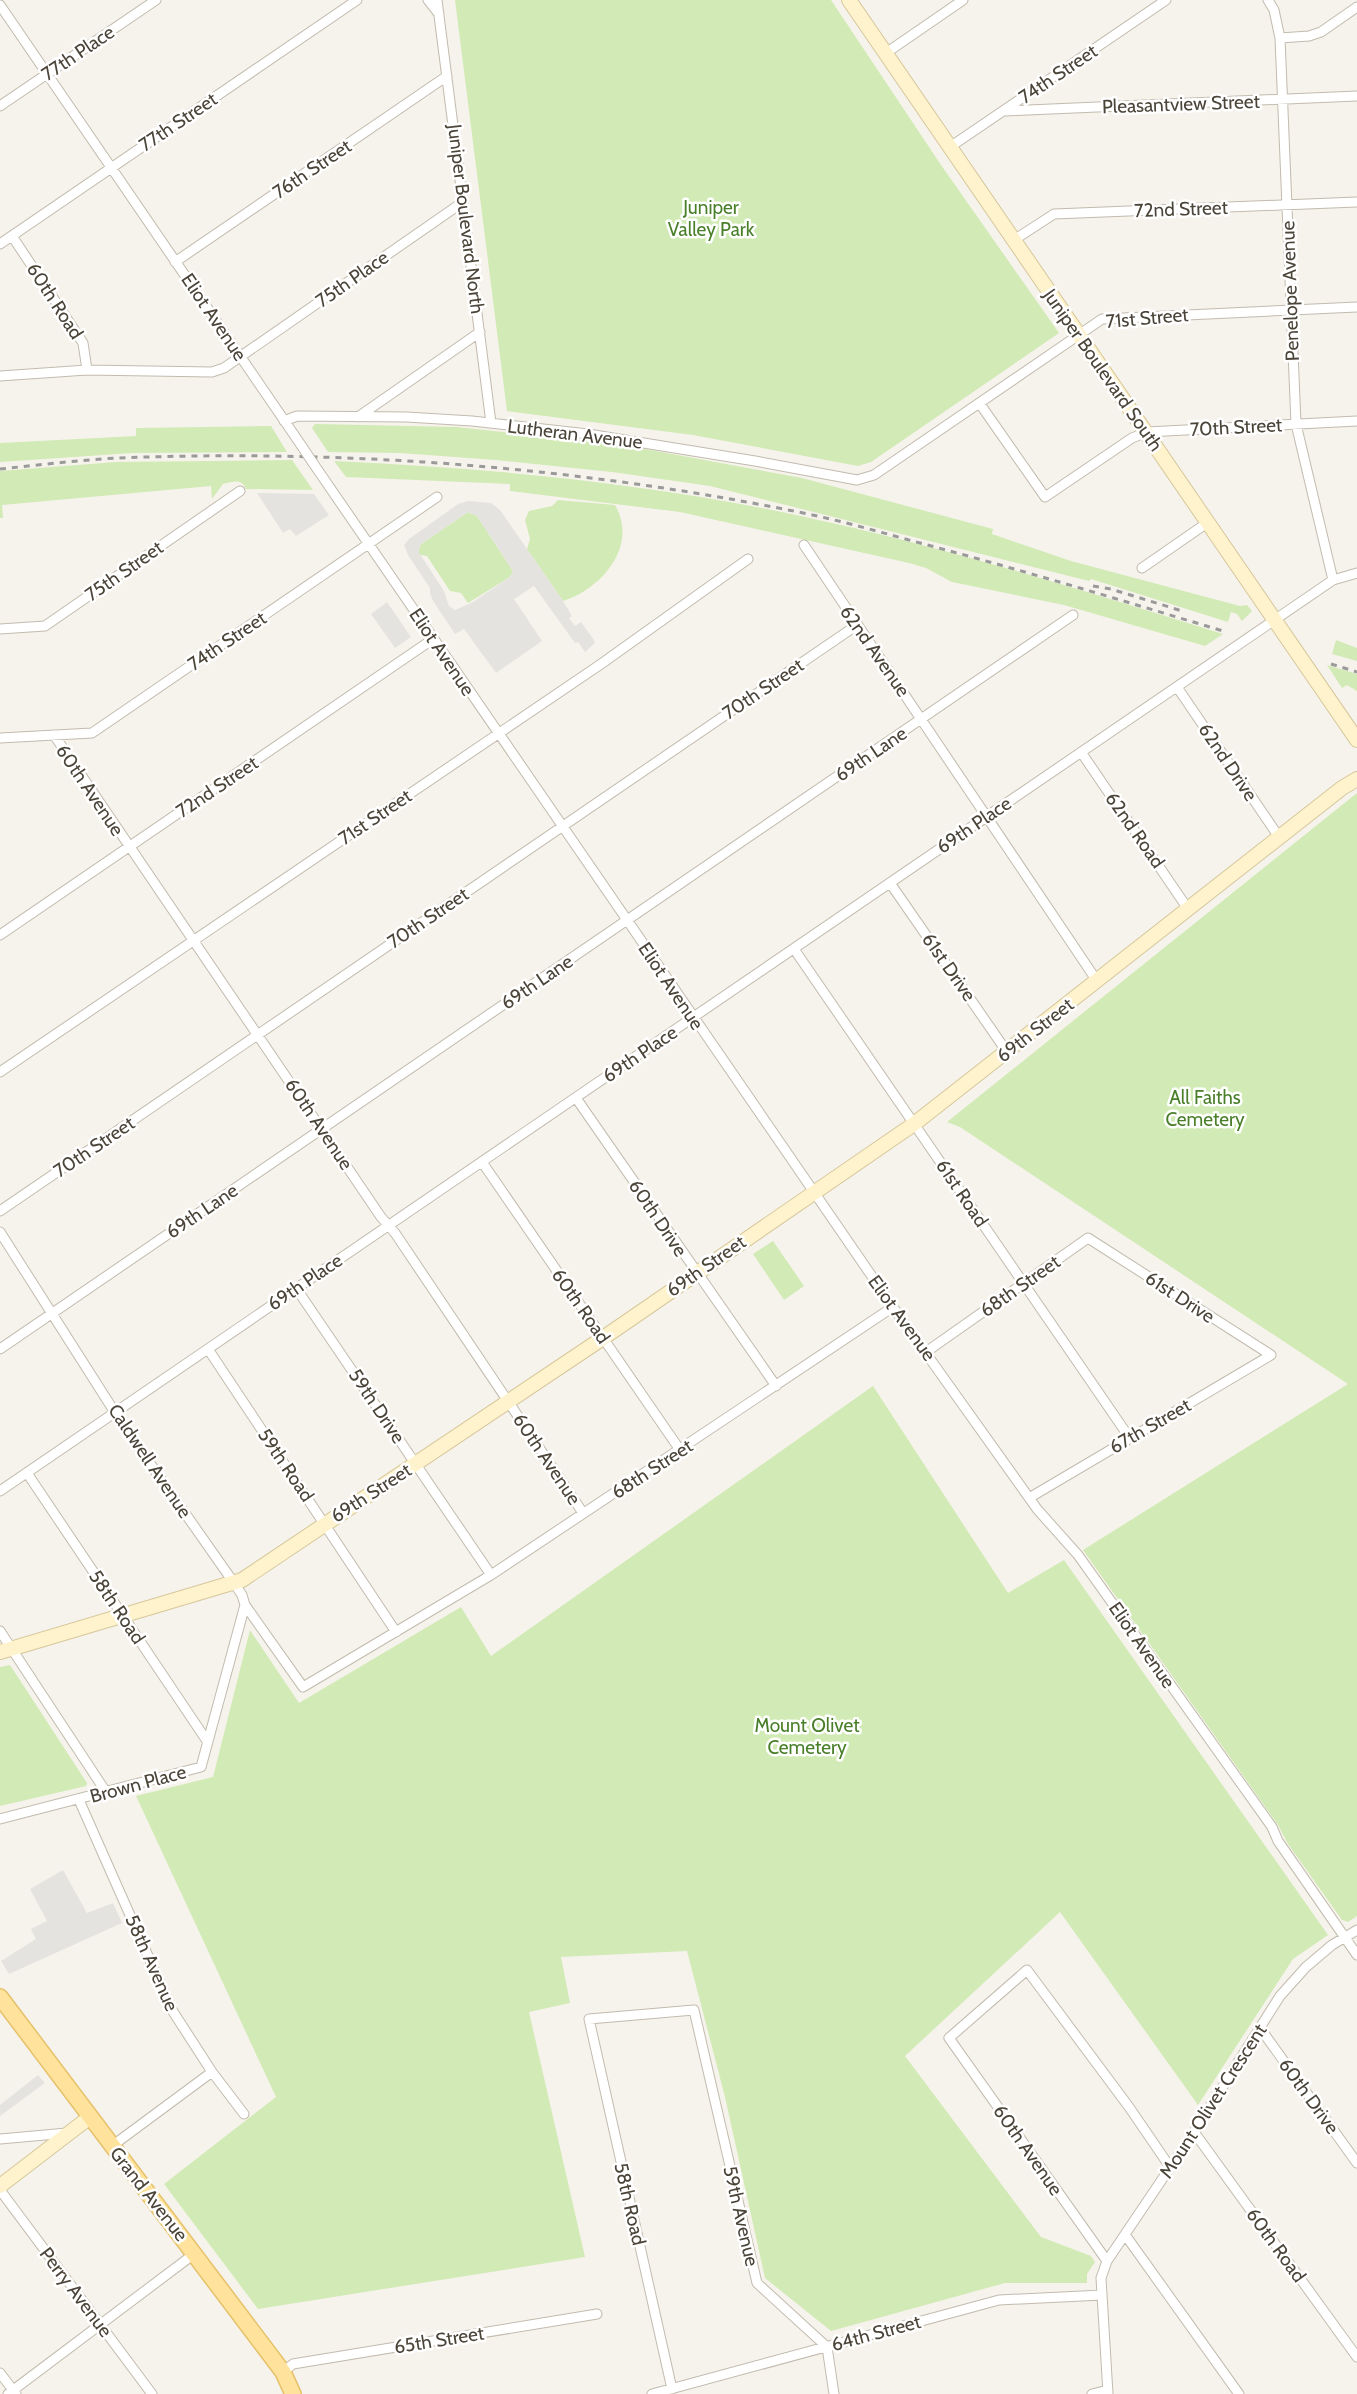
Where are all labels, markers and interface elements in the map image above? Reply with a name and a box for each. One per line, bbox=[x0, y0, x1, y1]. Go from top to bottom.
street label: 77th Place bbox=[37, 20, 119, 86]
street label: 74th Street bbox=[1014, 39, 1102, 109]
street label: 77th Street bbox=[135, 87, 222, 156]
street label: Pleasantview Street bbox=[1102, 90, 1261, 118]
street label: Juniper Boulevard North bbox=[443, 122, 489, 315]
street label: 76th Street bbox=[268, 134, 356, 204]
park label: Juniper Valley Park bbox=[668, 196, 755, 241]
street label: 72nd Street bbox=[1134, 196, 1229, 222]
street label: Penelope Avenue bbox=[1276, 220, 1304, 362]
street label: 75th Place bbox=[311, 246, 393, 312]
street label: 60th Road bbox=[22, 259, 88, 343]
street label: Eliot Avenue bbox=[176, 269, 252, 365]
street label: Juniper Boulevard South bbox=[1038, 284, 1168, 456]
street label: 71st Street bbox=[1105, 303, 1190, 333]
street label: 70th Street bbox=[1189, 413, 1283, 441]
street label: Lutheran Avenue bbox=[506, 414, 644, 454]
street label: 75th Street bbox=[81, 536, 168, 606]
street label: 62nd Avenue bbox=[835, 601, 915, 701]
street label: Eliot Avenue bbox=[404, 604, 480, 700]
street label: 74th Street bbox=[183, 606, 271, 676]
street label: 70th Street bbox=[718, 653, 808, 724]
street label: 62nd Drive bbox=[1194, 719, 1263, 805]
street label: 69th Lane bbox=[831, 722, 911, 786]
street label: 60th Avenue bbox=[51, 740, 129, 840]
street label: 72nd Street bbox=[172, 751, 263, 823]
street label: 71st Street bbox=[334, 784, 416, 850]
street label: 62nd Road bbox=[1101, 788, 1169, 872]
street label: 69th Place bbox=[932, 792, 1016, 858]
street label: 70th Street bbox=[383, 882, 473, 953]
street label: 61st Drive bbox=[917, 928, 981, 1006]
street label: Eliot Avenue bbox=[633, 938, 709, 1034]
street label: 69th Lane bbox=[497, 950, 577, 1014]
street label: 69th Street bbox=[992, 992, 1079, 1067]
street label: 69th Place bbox=[598, 1021, 682, 1087]
street label: 60th Avenue bbox=[280, 1074, 358, 1174]
park label: All Faiths Cemetery bbox=[1165, 1086, 1245, 1131]
street label: 70th Street bbox=[49, 1111, 139, 1182]
street label: 61st Road bbox=[931, 1155, 993, 1231]
street label: 60th Drive bbox=[624, 1175, 692, 1261]
street label: 69th Lane bbox=[162, 1179, 242, 1243]
street label: 69th Street bbox=[662, 1230, 751, 1302]
street label: 69th Place bbox=[263, 1249, 347, 1315]
street label: 68th Street bbox=[976, 1250, 1065, 1322]
street label: 60th Road bbox=[547, 1264, 615, 1348]
street label: 61st Drive bbox=[1141, 1266, 1219, 1328]
street label: Eliot Avenue bbox=[863, 1271, 941, 1366]
street label: 59th Drive bbox=[344, 1364, 410, 1448]
street label: 67th Street bbox=[1105, 1393, 1195, 1458]
street label: Caldwell Avenue bbox=[103, 1400, 197, 1523]
street label: 60th Avenue bbox=[508, 1409, 586, 1509]
street label: 59th Road bbox=[253, 1424, 319, 1506]
street label: 68th Street bbox=[607, 1434, 697, 1504]
street label: 69th Street bbox=[326, 1458, 416, 1528]
street label: 58th Road bbox=[84, 1566, 150, 1648]
street label: Eliot Avenue bbox=[1104, 1597, 1180, 1693]
park label: Mount Olivet Cemetery bbox=[754, 1714, 860, 1759]
street label: Brown Place bbox=[87, 1760, 189, 1808]
street label: 58th Avenue bbox=[121, 1911, 184, 2015]
street label: Mount Olivet Crescent bbox=[1155, 2019, 1272, 2182]
street label: 60th Drive bbox=[1274, 2054, 1344, 2138]
street label: 60th Avenue bbox=[988, 2100, 1068, 2200]
street label: Grand Avenue bbox=[105, 2142, 193, 2246]
street label: 58th Road bbox=[609, 2160, 651, 2248]
street label: 59th Avenue bbox=[718, 2164, 764, 2269]
street label: 60th Road bbox=[1241, 2203, 1311, 2287]
street label: Perry Avenue bbox=[35, 2243, 117, 2342]
street label: 64th Street bbox=[829, 2310, 924, 2356]
street label: 65th Street bbox=[392, 2321, 486, 2358]

